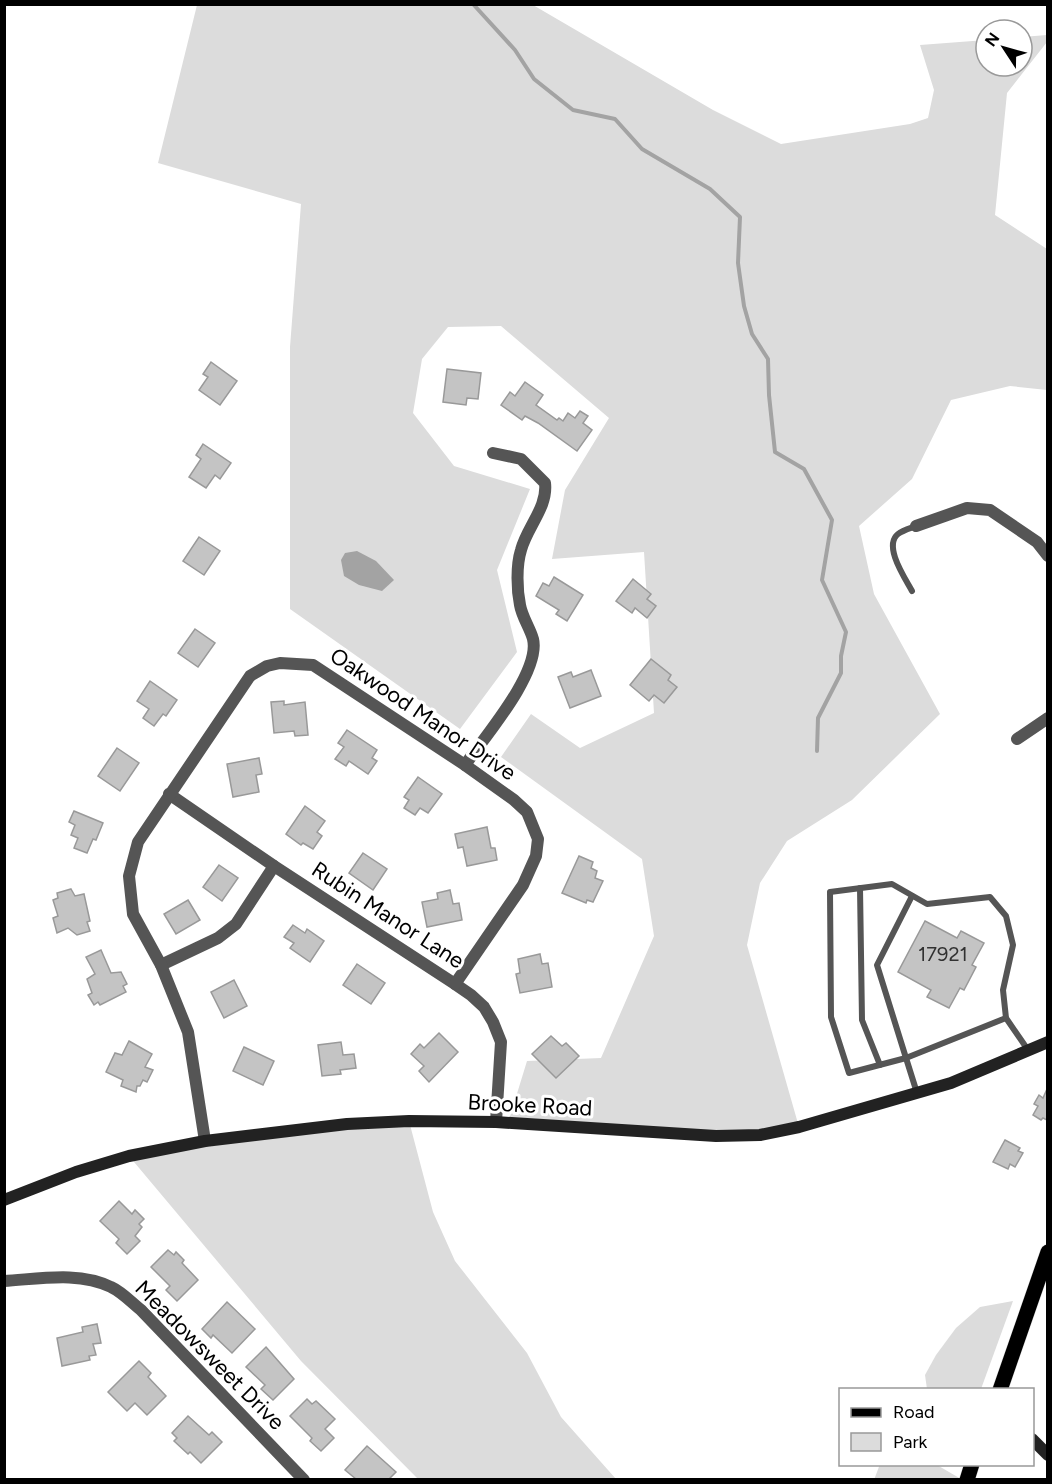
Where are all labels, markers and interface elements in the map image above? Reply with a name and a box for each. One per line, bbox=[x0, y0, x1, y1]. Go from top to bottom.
north arrow bbox=[974, 18, 1034, 78]
text: N bbox=[981, 29, 1004, 50]
street label: Oakwood Manor Drive bbox=[325, 642, 521, 786]
street label: Rubin Manor Lane bbox=[307, 856, 469, 974]
house number: 17921 bbox=[918, 942, 968, 966]
street label: Brooke Road bbox=[467, 1088, 593, 1122]
street label: Meadowsweet Drive bbox=[130, 1275, 290, 1435]
legend bbox=[839, 1388, 1034, 1466]
text: Road bbox=[893, 1401, 934, 1423]
text: Park bbox=[893, 1431, 928, 1453]

